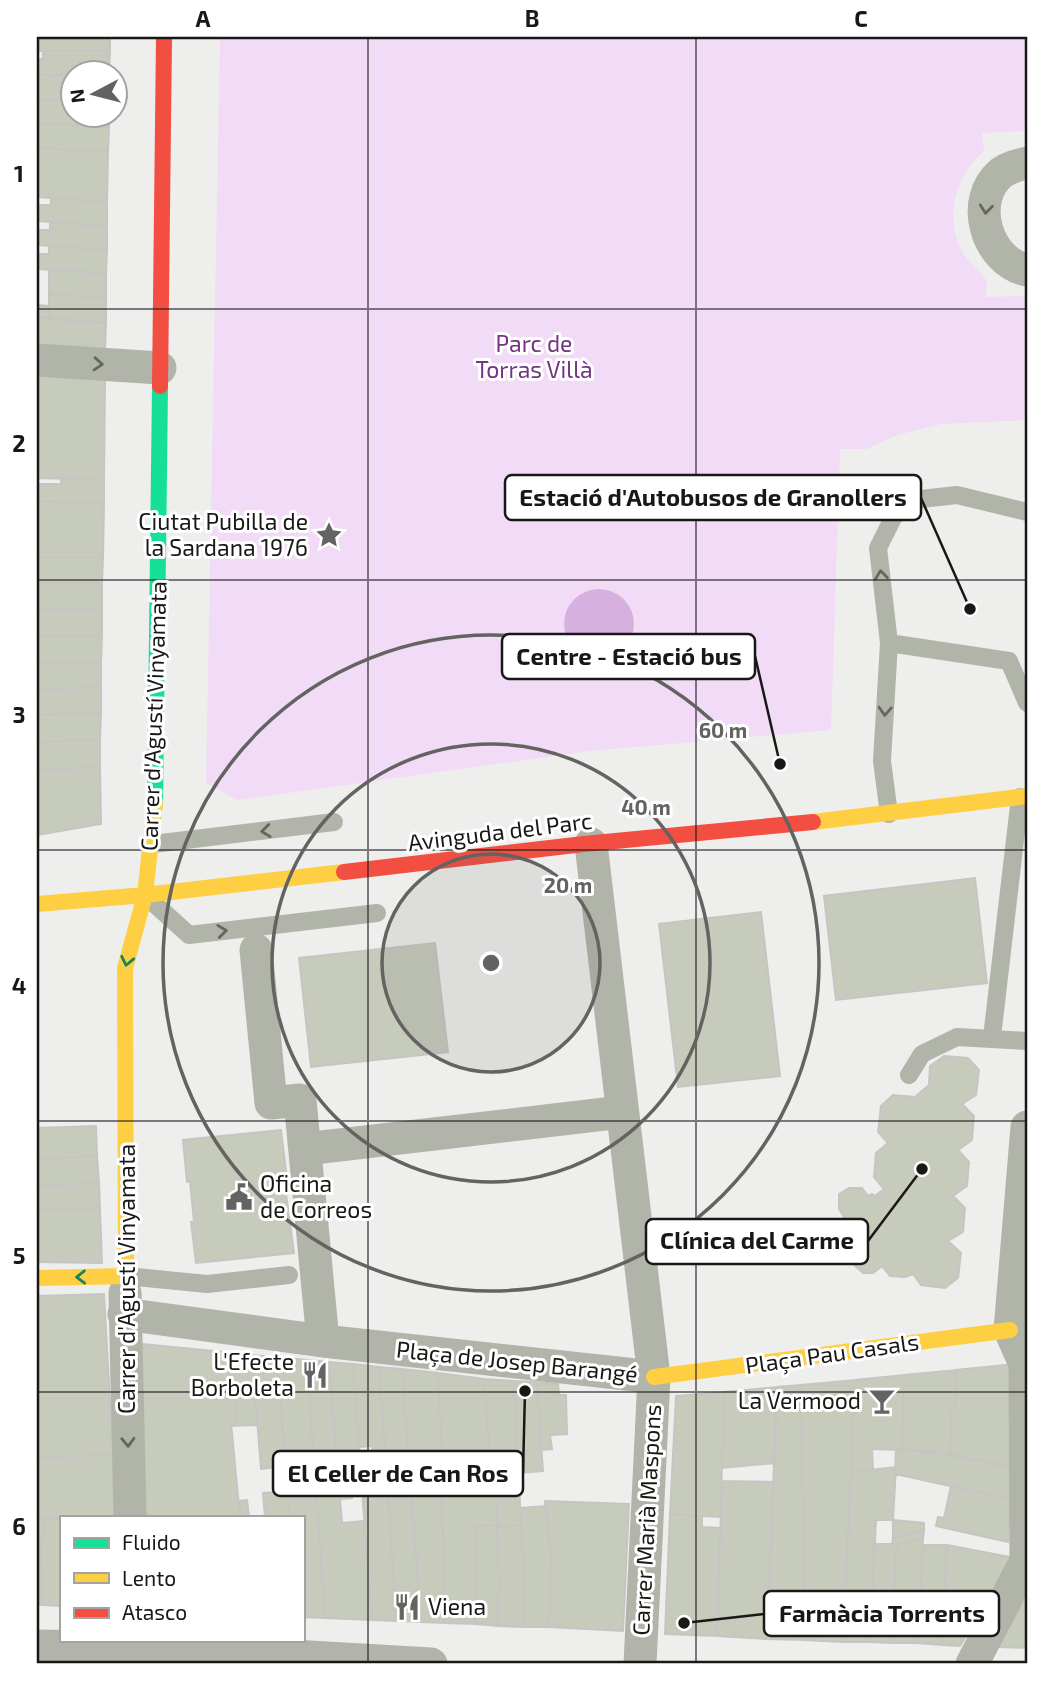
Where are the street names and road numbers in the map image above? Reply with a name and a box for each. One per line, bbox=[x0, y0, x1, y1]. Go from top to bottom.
street label: Carrer d'Agustí Vinyamata bbox=[134, 580, 172, 851]
street label: Avinguda del Parc bbox=[406, 806, 593, 856]
street label: Carrer d'Agustí Vinyamata bbox=[112, 1144, 140, 1414]
street label: Plaça Pau Casals bbox=[743, 1327, 921, 1380]
street label: Plaça de Josep Barangé bbox=[395, 1334, 639, 1389]
street label: Carrer Marià Maspons bbox=[626, 1404, 666, 1636]

